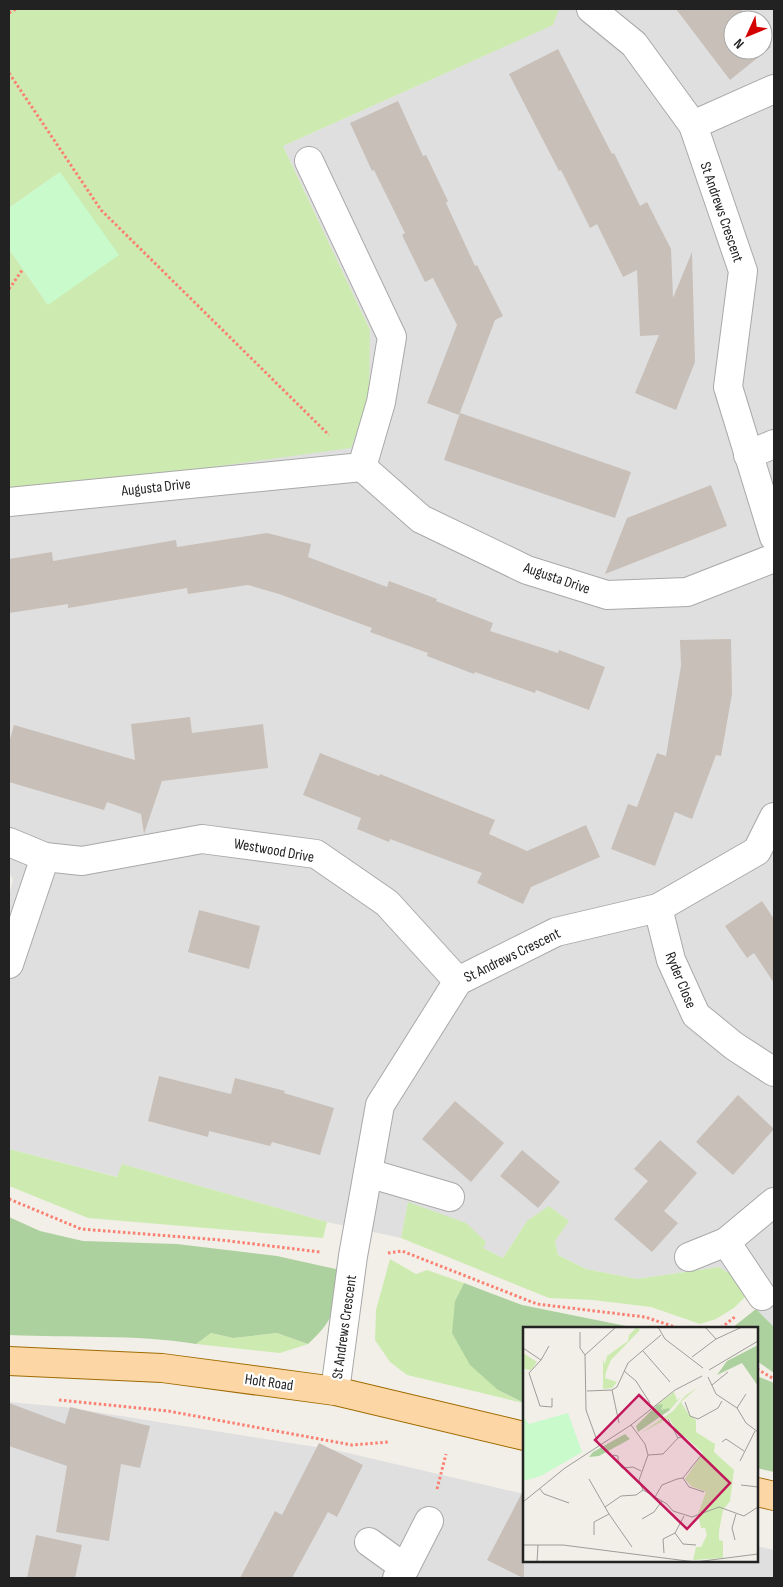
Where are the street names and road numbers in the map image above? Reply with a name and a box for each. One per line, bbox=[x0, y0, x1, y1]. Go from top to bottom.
street label: St Andrews Crescent bbox=[695, 160, 748, 265]
street label: Augusta Drive bbox=[120, 474, 191, 501]
street label: Augusta Drive bbox=[520, 558, 593, 599]
street label: Westwood Drive bbox=[232, 834, 316, 867]
street label: St Andrews Crescent bbox=[461, 924, 564, 987]
street label: Ryder Close bbox=[661, 949, 700, 1011]
street label: St Andrews Crescent bbox=[328, 1273, 361, 1380]
street label: Holt Road bbox=[244, 1370, 294, 1395]

